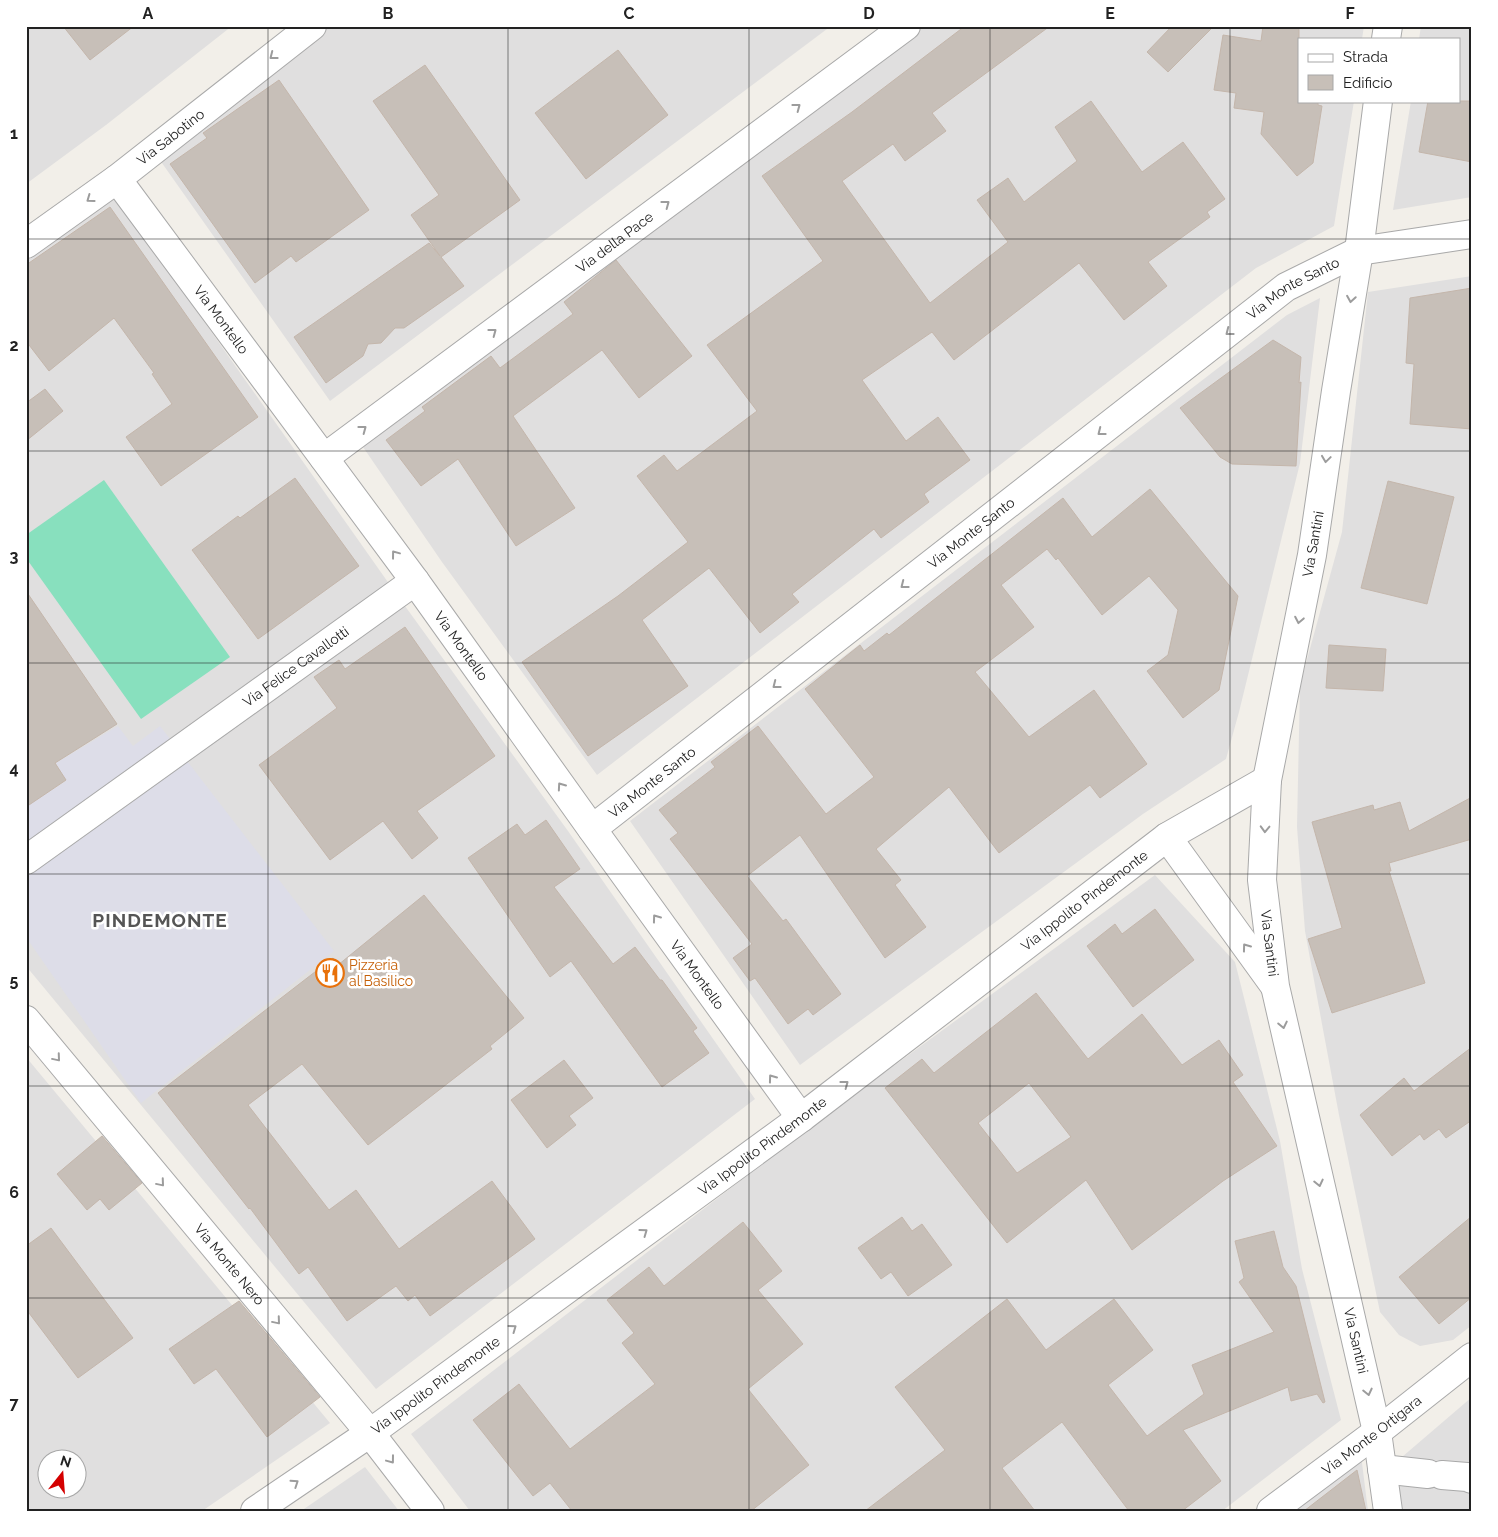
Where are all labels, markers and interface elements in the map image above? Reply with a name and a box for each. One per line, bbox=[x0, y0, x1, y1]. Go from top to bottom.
text: A bbox=[143, 4, 154, 23]
text: B bbox=[383, 4, 394, 23]
text: C bbox=[624, 4, 635, 23]
text: D bbox=[863, 4, 875, 23]
text: E bbox=[1105, 4, 1115, 23]
text: F bbox=[1345, 4, 1355, 23]
legend bbox=[1298, 38, 1460, 102]
text: Strada bbox=[1343, 48, 1388, 66]
one-way arrow bbox=[270, 51, 279, 59]
text: Edificio bbox=[1343, 74, 1393, 92]
one-way arrow bbox=[791, 104, 801, 113]
street label: Via Sabotino bbox=[134, 106, 207, 168]
text: 1 bbox=[10, 124, 18, 143]
one-way arrow bbox=[86, 193, 95, 202]
one-way arrow bbox=[660, 201, 670, 210]
street label: Via della Pace bbox=[573, 208, 656, 276]
street label: Via Monte Santo bbox=[1244, 254, 1342, 323]
street label: Via Montello bbox=[191, 282, 252, 357]
one-way arrow bbox=[1347, 295, 1357, 303]
one-way arrow bbox=[1226, 326, 1235, 334]
one-way arrow bbox=[487, 329, 497, 338]
text: 2 bbox=[9, 336, 19, 355]
one-way arrow bbox=[357, 426, 366, 434]
one-way arrow bbox=[1098, 426, 1107, 434]
one-way arrow bbox=[1321, 456, 1332, 464]
street label: Via Monte Santo bbox=[924, 494, 1018, 572]
street label: Via Santini bbox=[1299, 510, 1327, 578]
text: 3 bbox=[10, 547, 19, 566]
one-way arrow bbox=[392, 551, 402, 560]
one-way arrow bbox=[901, 580, 910, 588]
street label: Via Montello bbox=[431, 608, 491, 683]
one-way arrow bbox=[1294, 615, 1305, 624]
street label: Via Felice Cavallotti bbox=[240, 623, 352, 710]
one-way arrow bbox=[773, 680, 782, 688]
street label: Via Monte Santo bbox=[605, 743, 699, 821]
text: 4 bbox=[9, 759, 19, 778]
one-way arrow bbox=[558, 782, 567, 792]
one-way arrow bbox=[1259, 825, 1270, 833]
street label: Via Ippolito Pindemonte bbox=[1018, 847, 1151, 954]
district label: PINDEMONTE bbox=[92, 909, 228, 931]
street label: Via Santini bbox=[1258, 909, 1282, 977]
one-way arrow bbox=[653, 914, 662, 924]
street label: Via Montello bbox=[667, 937, 728, 1012]
one-way arrow bbox=[1243, 943, 1252, 953]
place label: Pizzeria al Basilico bbox=[349, 957, 413, 989]
restaurant icon: Pizzeria al Basilico bbox=[315, 958, 345, 988]
text: 5 bbox=[10, 971, 19, 990]
one-way arrow bbox=[1277, 1020, 1288, 1029]
one-way arrow bbox=[52, 1052, 61, 1061]
one-way arrow bbox=[769, 1074, 778, 1084]
one-way arrow bbox=[839, 1081, 848, 1089]
street label: Via Ippolito Pindemonte bbox=[695, 1093, 830, 1198]
one-way arrow bbox=[156, 1177, 165, 1186]
one-way arrow bbox=[1313, 1179, 1324, 1187]
text: 6 bbox=[9, 1183, 19, 1202]
street label: Via Monte Nero bbox=[191, 1221, 268, 1308]
one-way arrow bbox=[638, 1229, 648, 1238]
street label: Via Santini bbox=[1341, 1306, 1371, 1375]
one-way arrow bbox=[271, 1315, 279, 1324]
one-way arrow bbox=[507, 1325, 517, 1334]
street label: Via Ippolito Pindemonte bbox=[368, 1333, 503, 1437]
one-way arrow bbox=[1362, 1388, 1373, 1397]
street label: Via Monte Ortigara bbox=[1319, 1392, 1424, 1478]
text: 7 bbox=[10, 1394, 19, 1413]
north arrow bbox=[38, 1450, 88, 1500]
text: N bbox=[58, 1452, 73, 1471]
one-way arrow bbox=[385, 1454, 393, 1463]
one-way arrow bbox=[290, 1480, 299, 1490]

